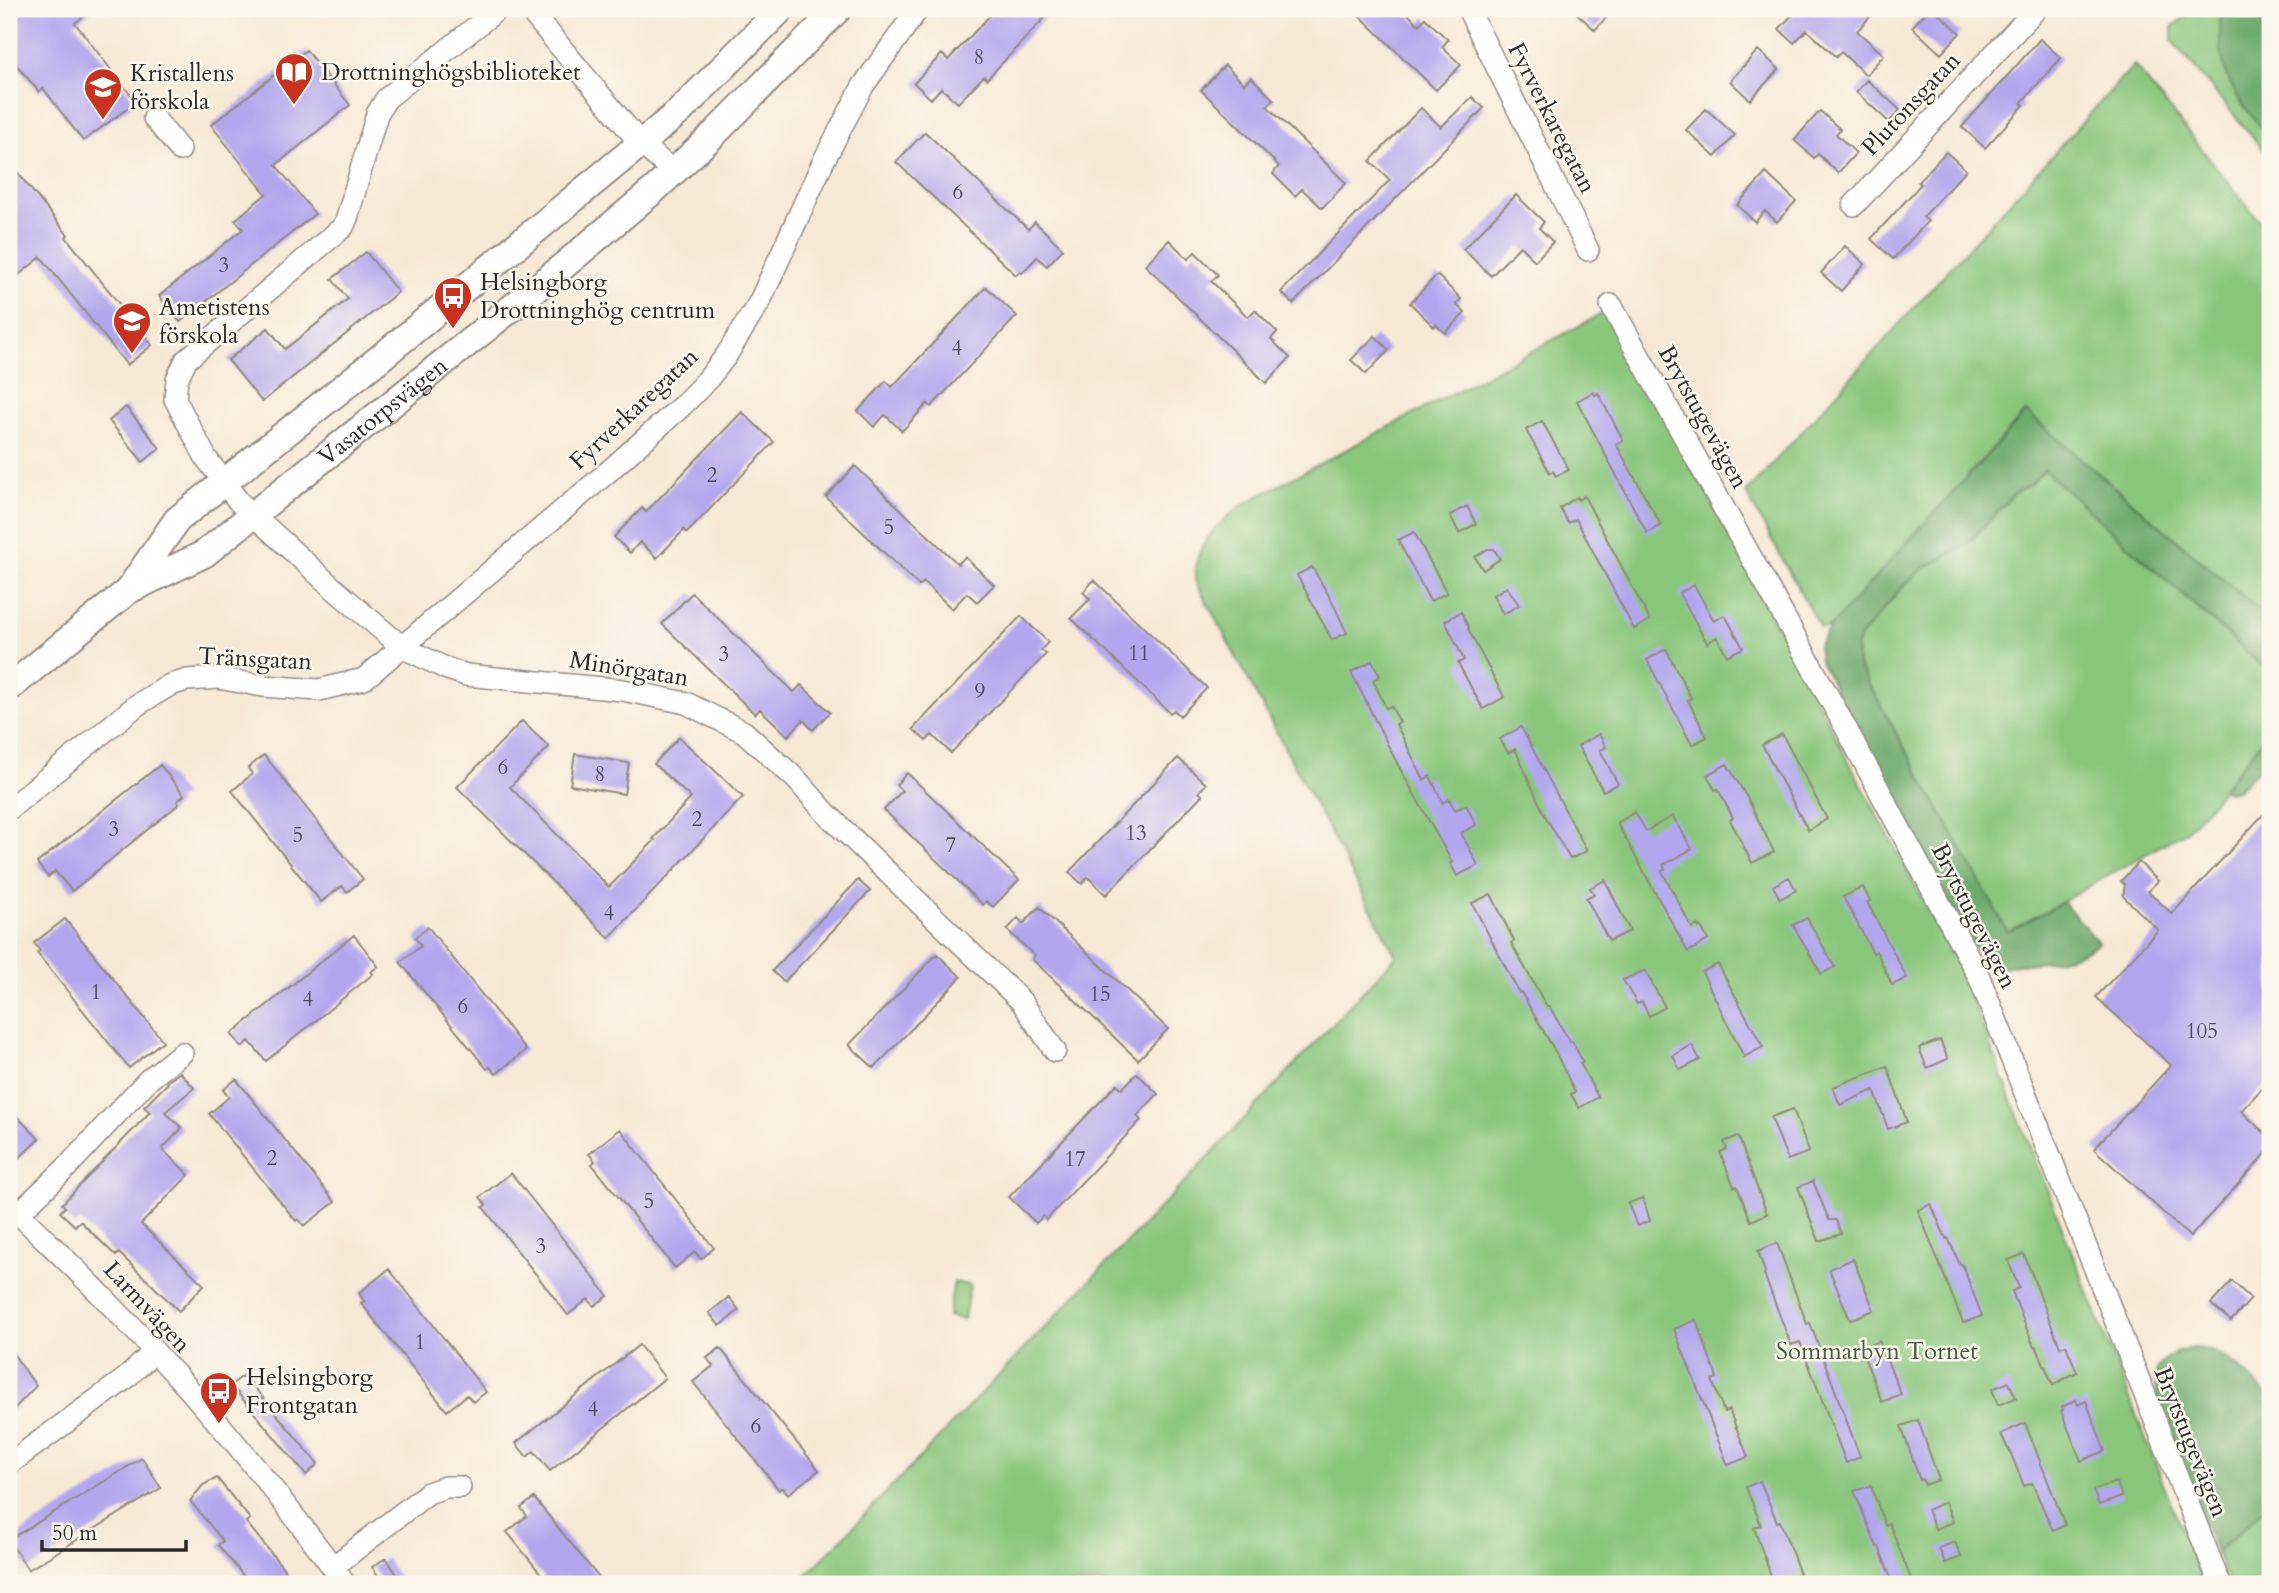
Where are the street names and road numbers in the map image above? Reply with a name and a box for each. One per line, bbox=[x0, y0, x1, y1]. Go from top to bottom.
street label: Fyrverkaregatan bbox=[1500, 37, 1604, 199]
street label: Plutonsgatan bbox=[1854, 45, 1968, 163]
street label: Brytstugevägen bbox=[1650, 339, 1756, 495]
street label: Fyrverkaregatan bbox=[562, 340, 706, 477]
street label: Vasatorpsvägen bbox=[311, 349, 455, 473]
street label: Tränsgatan bbox=[197, 640, 313, 678]
street label: Minörgatan bbox=[567, 643, 691, 695]
street label: Brytstugevägen bbox=[1923, 838, 2025, 995]
street label: Larmvägen bbox=[96, 1254, 198, 1360]
street label: Brytstugevägen bbox=[2146, 1362, 2236, 1522]

